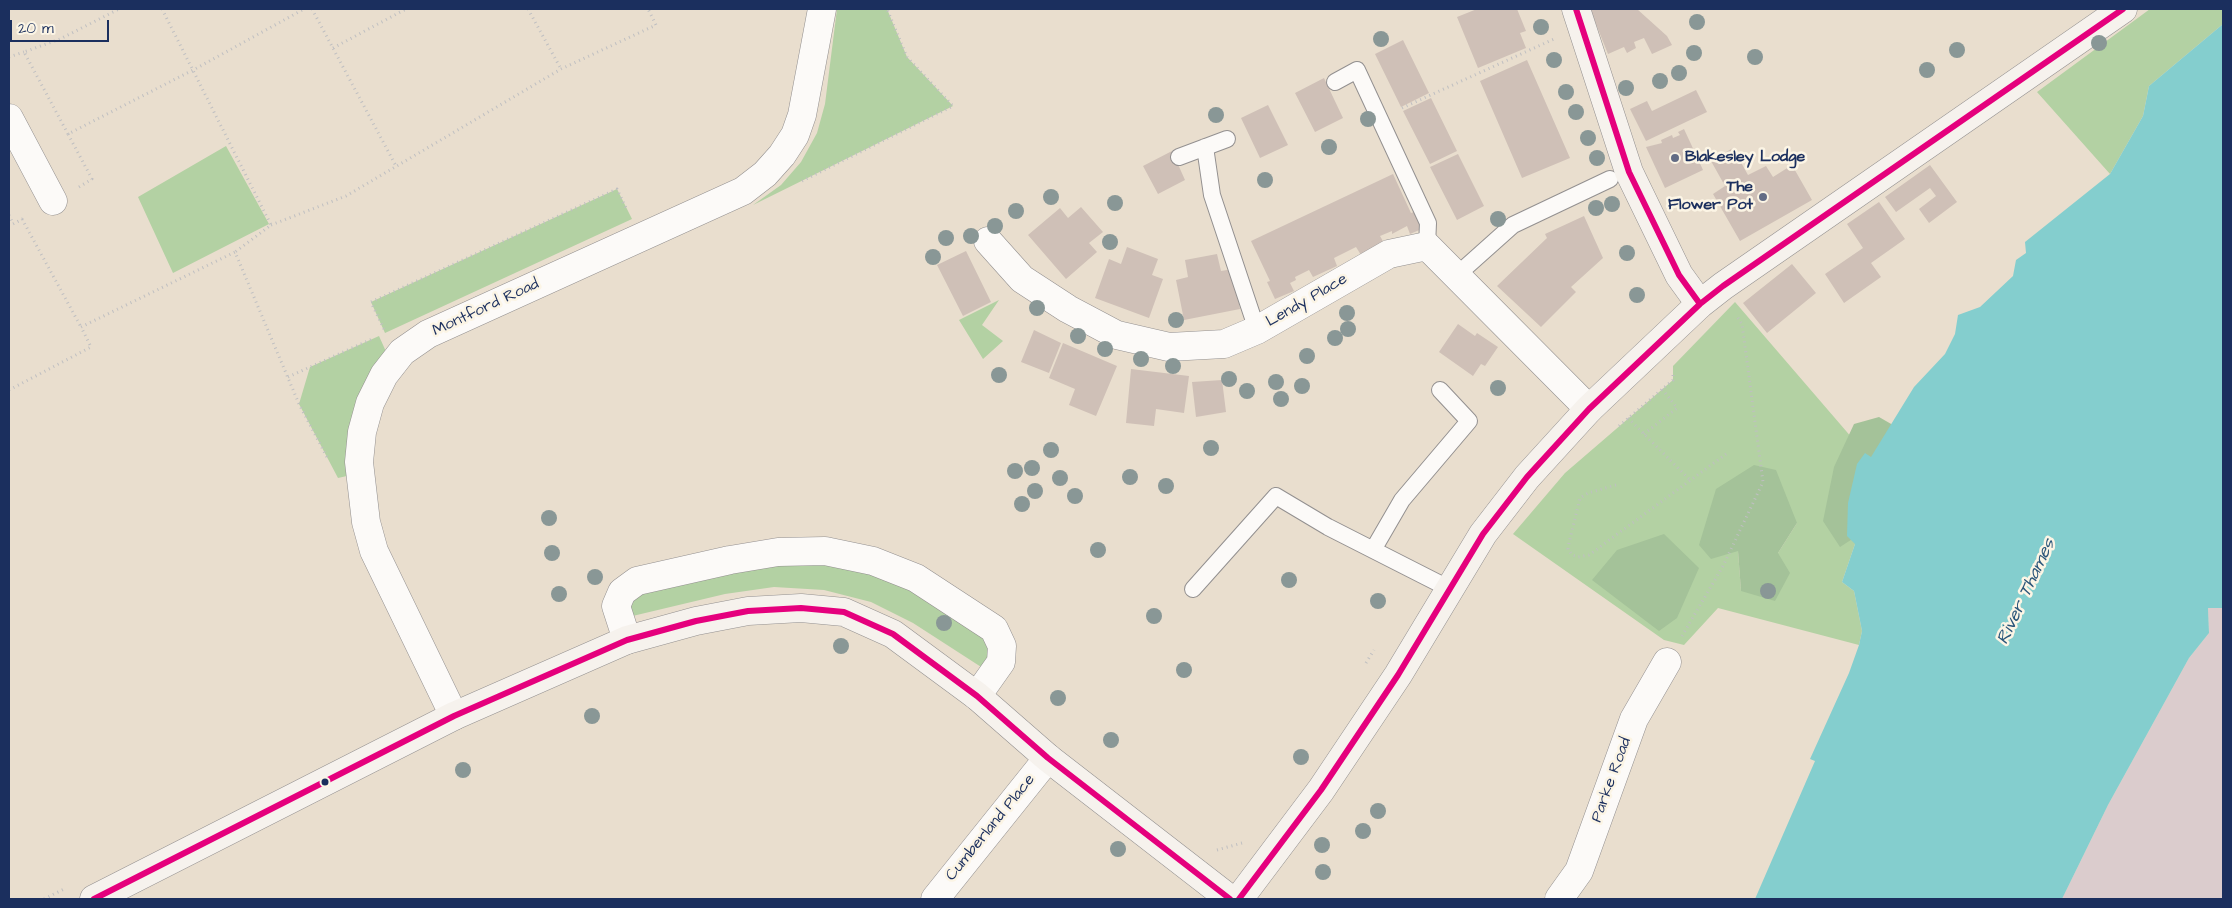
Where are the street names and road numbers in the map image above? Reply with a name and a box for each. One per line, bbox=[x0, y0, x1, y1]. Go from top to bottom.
street label: Lendy Place bbox=[1263, 270, 1351, 332]
street label: Montford Road bbox=[430, 275, 542, 341]
street label: Parke Road bbox=[1588, 735, 1636, 825]
street label: Cumberland Place bbox=[942, 771, 1040, 885]

